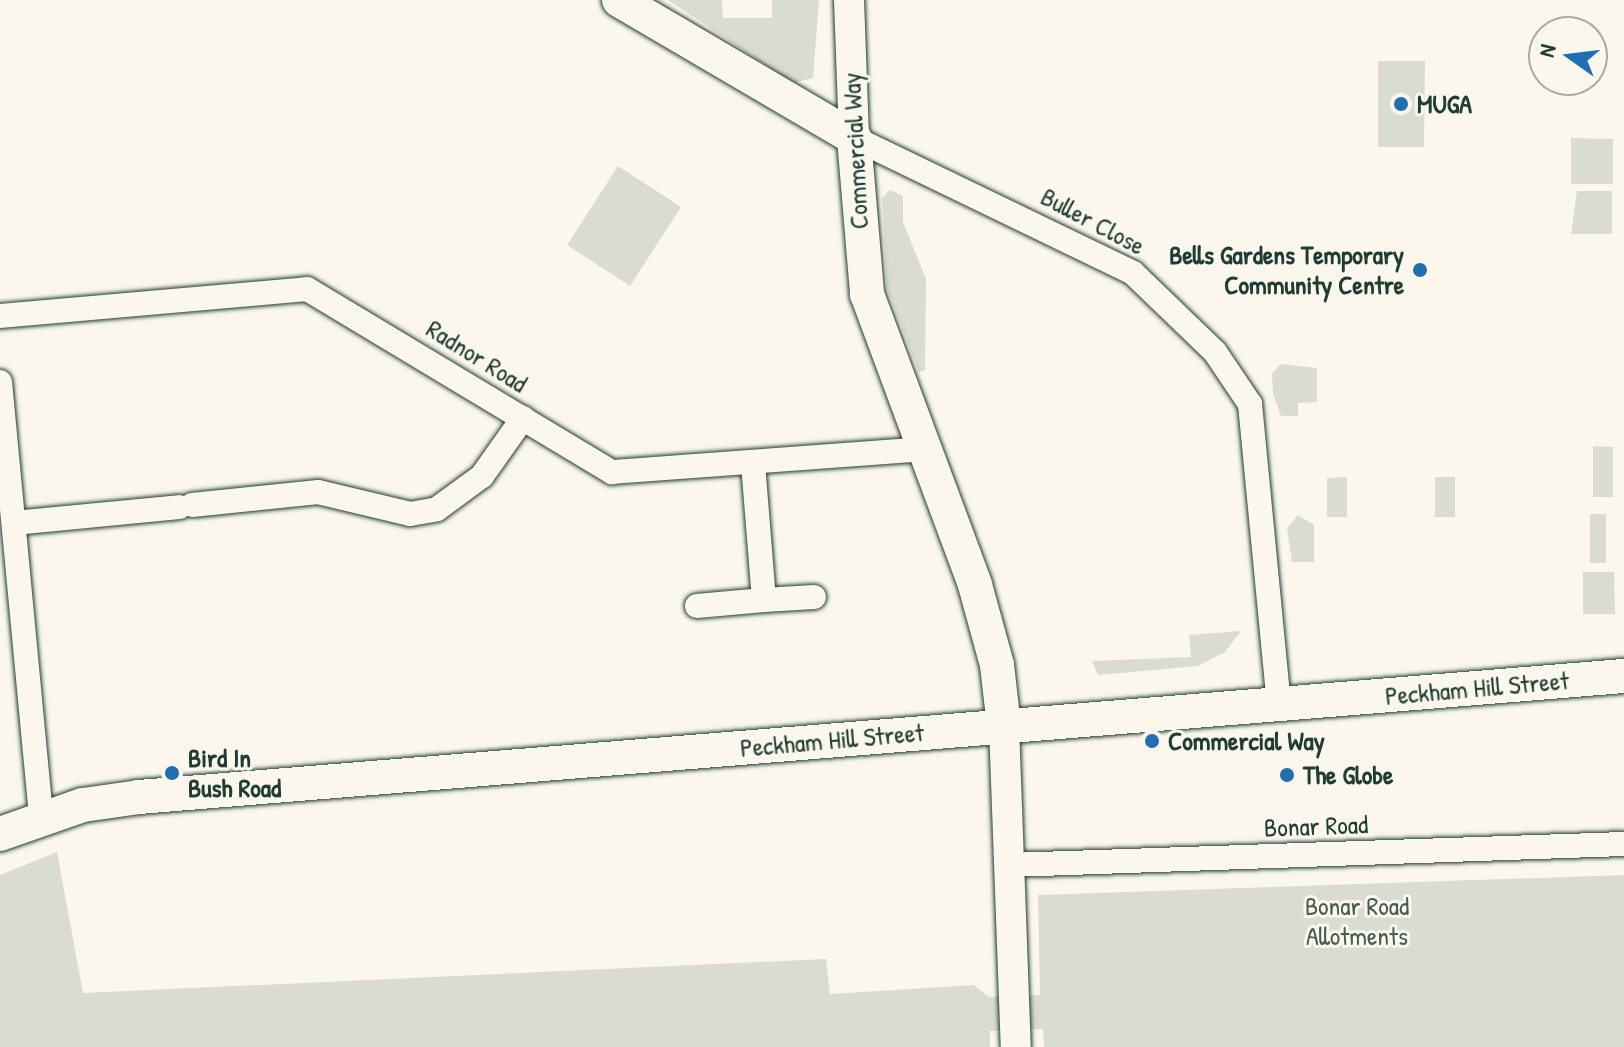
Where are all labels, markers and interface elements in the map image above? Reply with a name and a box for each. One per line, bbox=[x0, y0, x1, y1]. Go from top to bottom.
north arrow bbox=[1528, 16, 1608, 96]
text: N bbox=[1531, 41, 1563, 60]
street label: Commercial Way bbox=[835, 72, 875, 230]
place label: MUGA bbox=[1417, 88, 1472, 120]
marker: MUGA bbox=[1392, 95, 1410, 113]
street label: Buller Close bbox=[1036, 181, 1150, 261]
place label: Bells Gardens Temporary Community Centre bbox=[1169, 239, 1404, 300]
marker: Bells Gardens Temporary Community Centre bbox=[1411, 261, 1429, 279]
street label: Radnor Road bbox=[421, 313, 533, 399]
street label: Peckham Hill Street bbox=[1384, 664, 1570, 712]
street label: Peckham Hill Street bbox=[739, 716, 925, 764]
place label: Commercial Way bbox=[1168, 725, 1325, 757]
marker: Commercial Way bbox=[1143, 732, 1161, 750]
place label: Bird In Bush Road bbox=[188, 742, 281, 804]
place label: The Globe bbox=[1303, 759, 1393, 791]
marker: Bird In Bush Road bbox=[163, 764, 181, 782]
marker: The Globe bbox=[1278, 766, 1296, 784]
street label: Bonar Road bbox=[1263, 809, 1369, 843]
park label: Bonar Road Allotments bbox=[1305, 890, 1409, 952]

